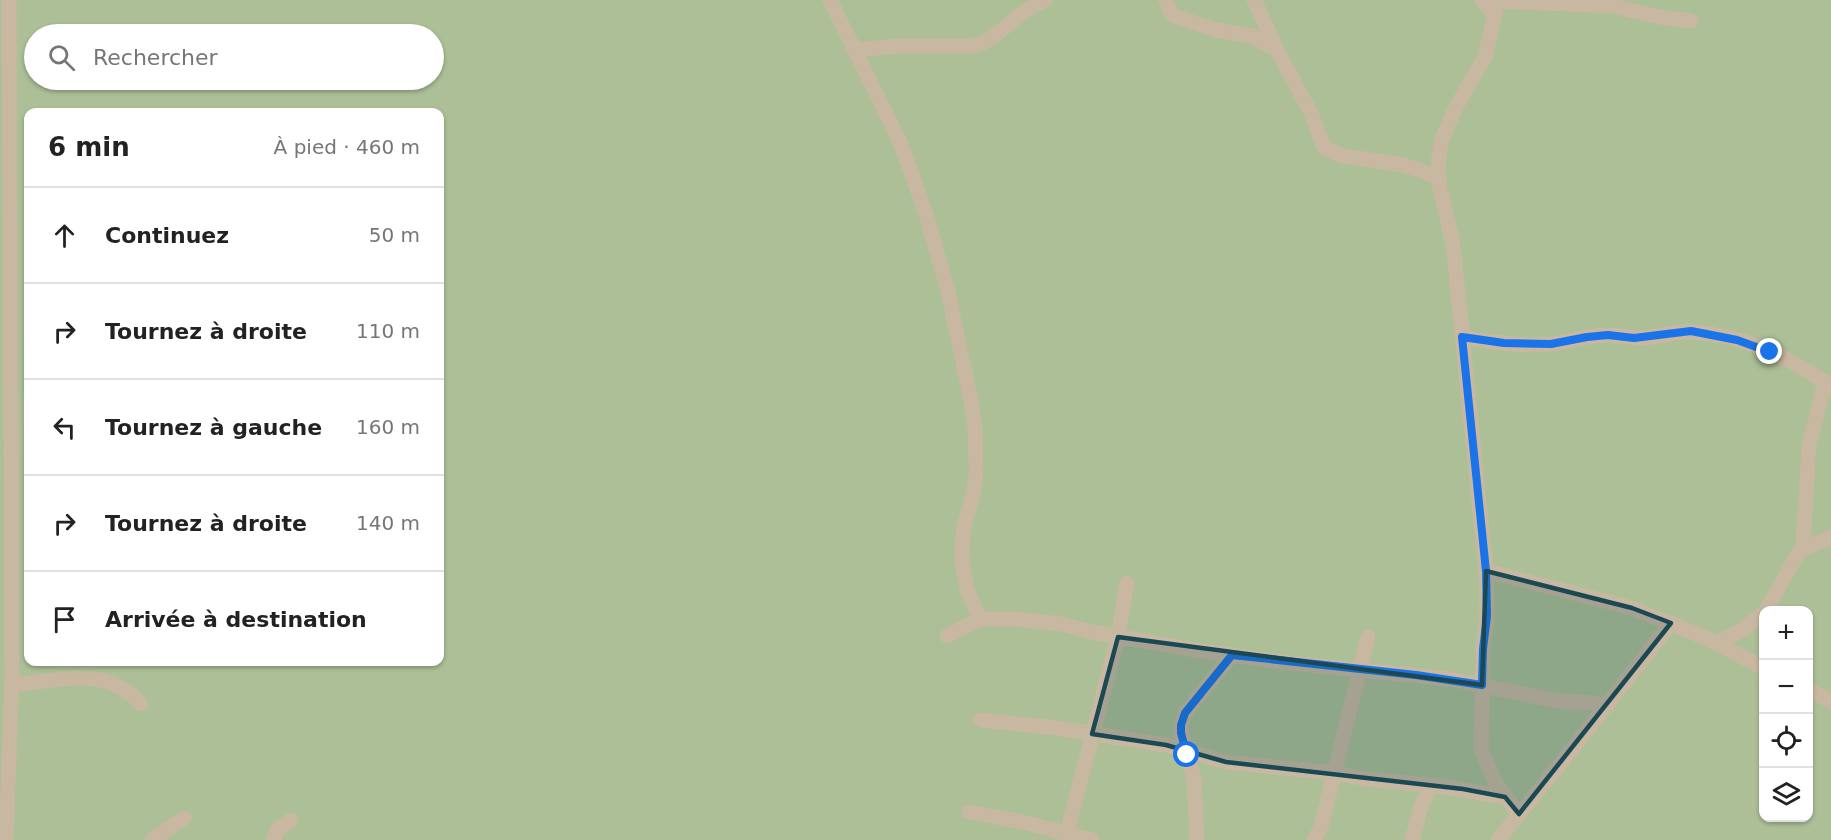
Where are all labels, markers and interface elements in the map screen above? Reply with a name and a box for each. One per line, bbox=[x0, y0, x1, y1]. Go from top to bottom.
search box bbox=[24, 24, 444, 90]
icon: search bbox=[45, 41, 78, 74]
text: Rechercher bbox=[93, 45, 218, 70]
text: 6 min bbox=[48, 132, 130, 162]
text: À pied · 460 m bbox=[274, 135, 420, 159]
icon: ahead bbox=[48, 219, 81, 252]
text: Continuez bbox=[105, 223, 229, 248]
text: 50 m bbox=[369, 223, 420, 247]
icon: right bbox=[48, 315, 81, 348]
text: Tournez à droite bbox=[105, 319, 307, 344]
text: 110 m bbox=[356, 319, 420, 343]
route end bbox=[1756, 338, 1782, 364]
icon: left bbox=[48, 411, 81, 444]
text: Tournez à gauche bbox=[105, 415, 322, 440]
text: 160 m bbox=[356, 415, 420, 439]
icon: right bbox=[48, 507, 81, 540]
text: Tournez à droite bbox=[105, 511, 307, 536]
text: 140 m bbox=[356, 511, 420, 535]
icon: arrive bbox=[48, 603, 81, 636]
map controls bbox=[1759, 606, 1813, 822]
button: + bbox=[1759, 606, 1813, 660]
text: Arrivée à destination bbox=[105, 607, 367, 632]
button: − bbox=[1759, 660, 1813, 714]
button: locate bbox=[1759, 714, 1813, 768]
route start bbox=[1173, 741, 1199, 767]
button: layers bbox=[1759, 768, 1813, 822]

